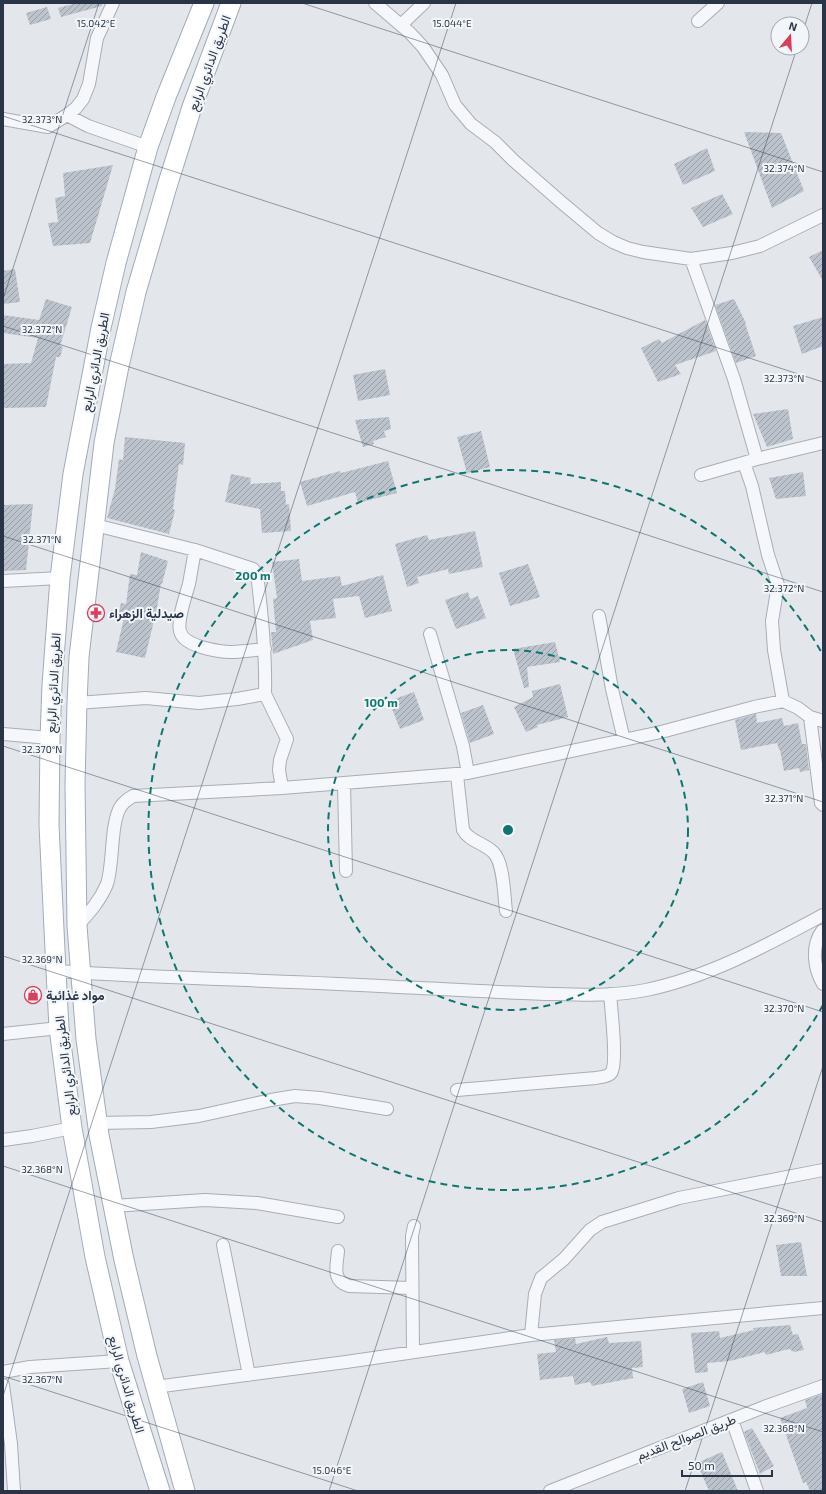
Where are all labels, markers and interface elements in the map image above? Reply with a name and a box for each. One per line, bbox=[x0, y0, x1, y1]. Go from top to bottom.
street label: الطريق الدائري الرابع bbox=[184, 13, 237, 114]
north arrow bbox=[770, 16, 810, 56]
text: 15.042°E bbox=[77, 17, 116, 29]
text: 15.044°E bbox=[432, 17, 472, 29]
text: N bbox=[787, 19, 799, 33]
text: 32.373°N bbox=[22, 113, 62, 125]
text: 32.374°N bbox=[764, 162, 804, 174]
street label: الطريق الدائري الرابع bbox=[78, 311, 115, 414]
text: 32.372°N bbox=[22, 323, 62, 335]
text: 32.373°N bbox=[764, 372, 804, 384]
text: 32.371°N bbox=[23, 533, 61, 545]
text: 200 m bbox=[235, 568, 271, 582]
text: 32.372°N bbox=[764, 582, 804, 594]
pharmacy icon: صيدلية الزهراء bbox=[86, 603, 106, 623]
place label: صيدلية الزهراء bbox=[109, 605, 184, 622]
street label: الطريق الدائري الرابع bbox=[42, 632, 67, 734]
text: 100 m bbox=[364, 695, 398, 709]
text: 32.370°N bbox=[22, 743, 62, 755]
text: 32.371°N bbox=[765, 792, 803, 804]
centre of rings bbox=[501, 823, 515, 837]
text: 32.369°N bbox=[21, 953, 63, 965]
shop icon: مواد غذائية bbox=[23, 985, 43, 1005]
place label: مواد غذائية bbox=[46, 987, 105, 1004]
text: 32.370°N bbox=[764, 1002, 804, 1014]
street label: الطريق الدائري الرابع bbox=[51, 1015, 82, 1117]
text: 32.368°N bbox=[21, 1163, 63, 1175]
text: 32.369°N bbox=[763, 1212, 805, 1224]
street label: الطريق الدائري الرابع bbox=[103, 1333, 149, 1436]
text: 32.367°N bbox=[22, 1373, 62, 1385]
street label: طريق الصوالح القديم bbox=[634, 1411, 739, 1465]
text: 32.368°N bbox=[763, 1422, 805, 1434]
scale bar bbox=[682, 1452, 772, 1478]
text: 50 m bbox=[688, 1458, 715, 1472]
text: 15.046°E bbox=[313, 1464, 352, 1476]

